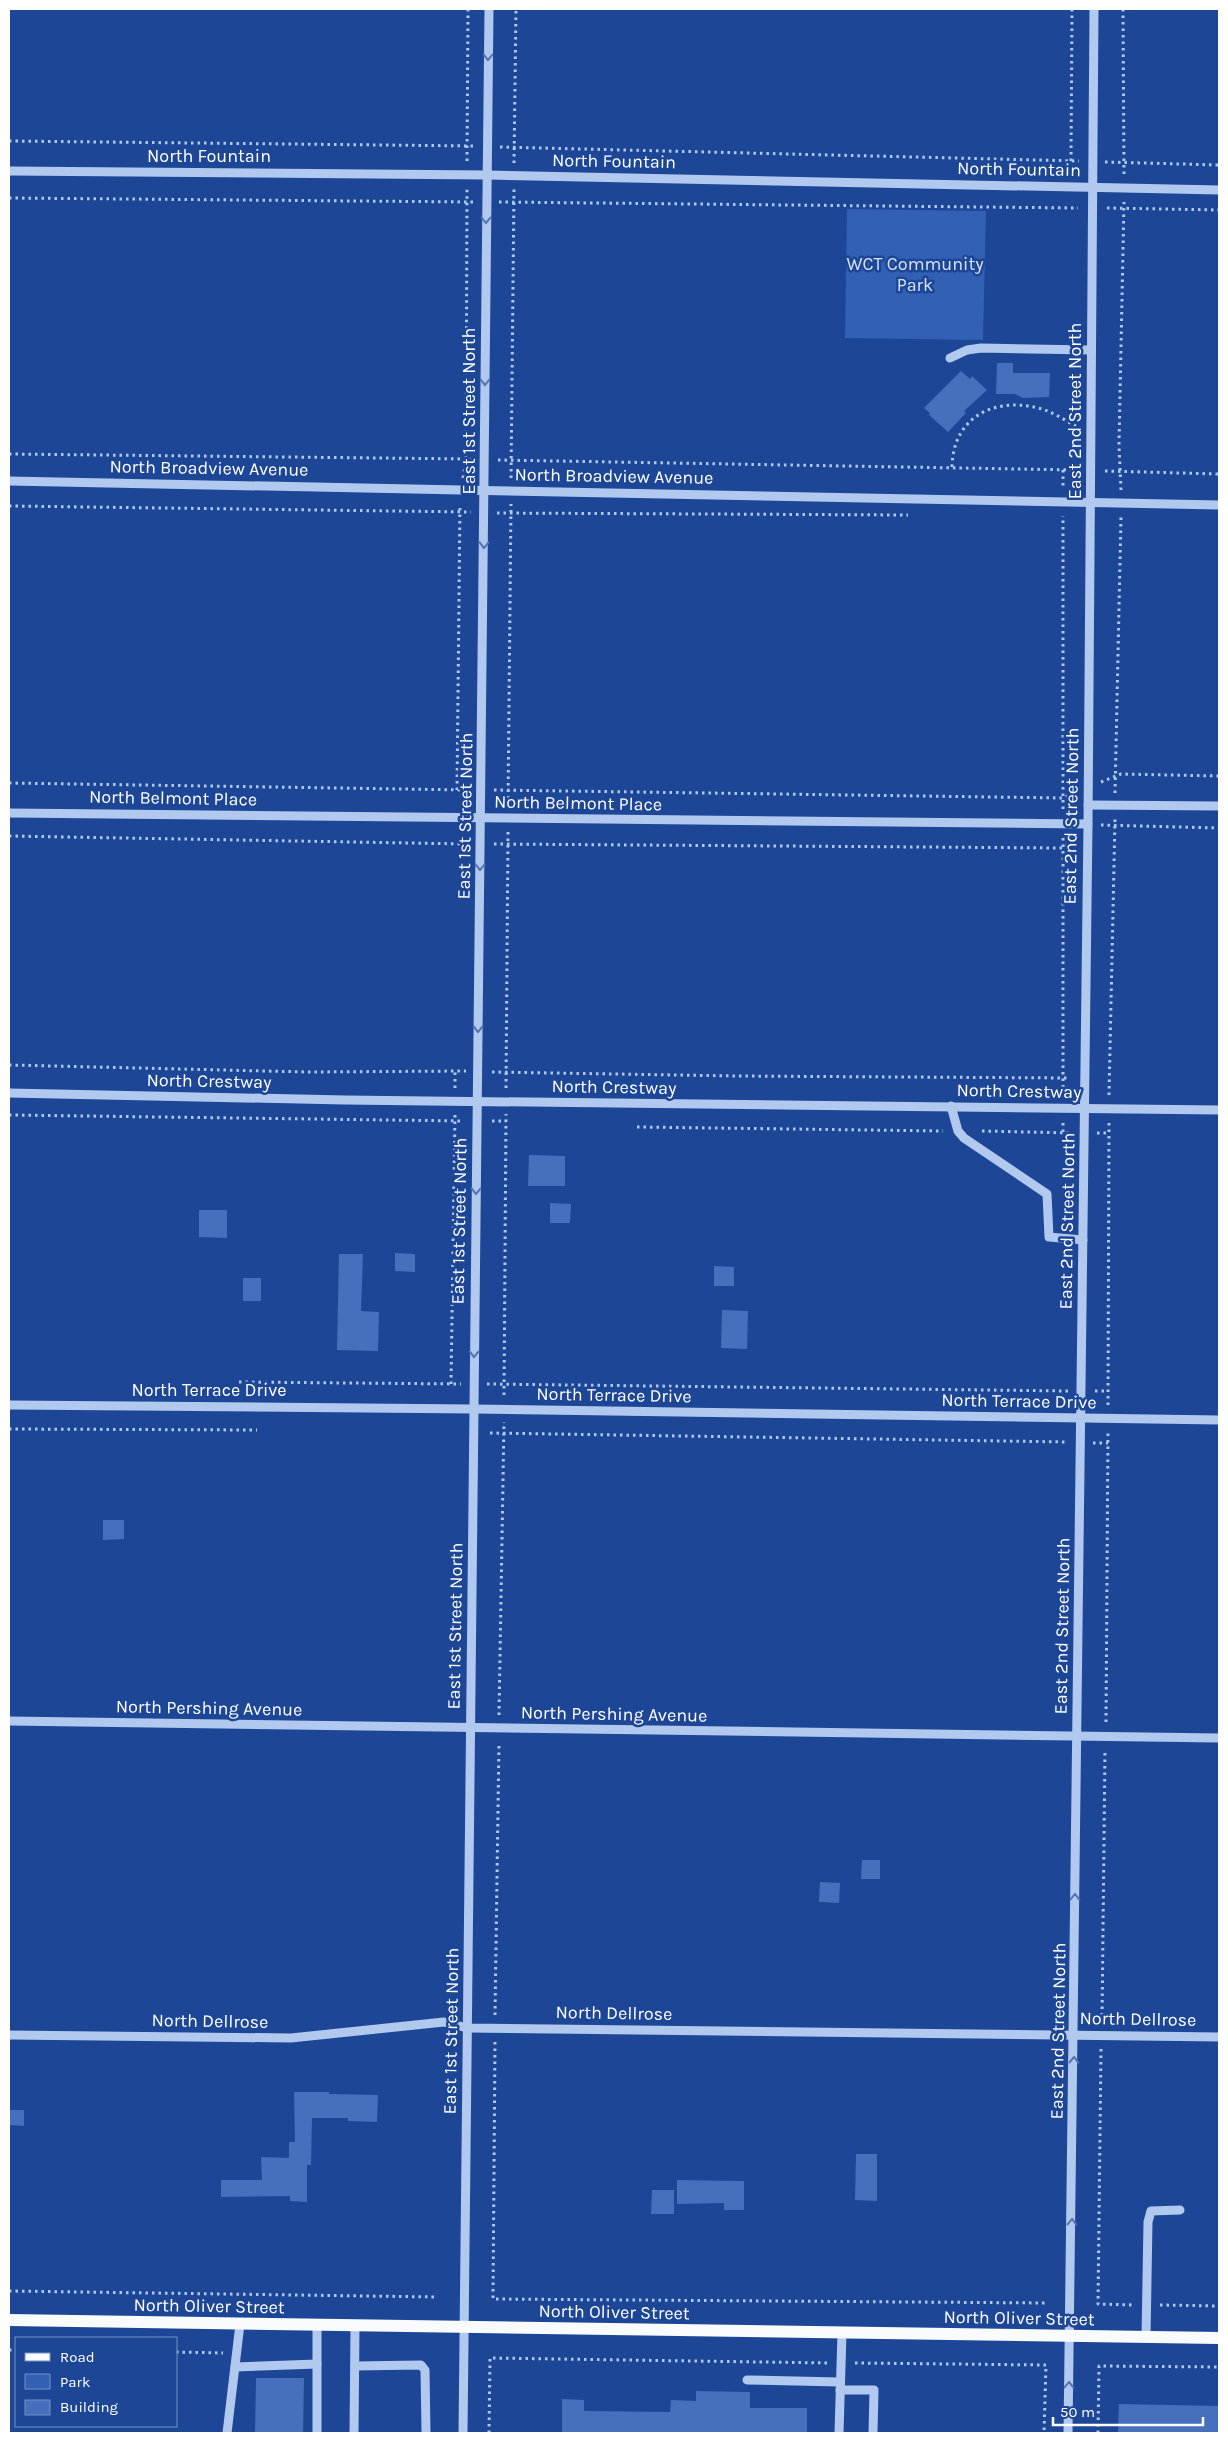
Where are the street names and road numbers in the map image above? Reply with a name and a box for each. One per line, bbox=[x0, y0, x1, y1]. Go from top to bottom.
street label: North Fountain bbox=[147, 145, 271, 167]
street label: North Fountain bbox=[552, 149, 676, 173]
street label: North Fountain bbox=[957, 157, 1081, 181]
street label: East 2nd Street North bbox=[1064, 323, 1086, 499]
street label: East 1st Street North bbox=[458, 328, 480, 494]
street label: North Broadview Avenue bbox=[109, 455, 309, 481]
street label: North Broadview Avenue bbox=[514, 463, 714, 489]
street label: East 2nd Street North bbox=[1058, 727, 1084, 905]
street label: East 1st Street North bbox=[453, 732, 477, 900]
street label: North Belmont Place bbox=[89, 786, 257, 810]
street label: North Belmont Place bbox=[494, 791, 662, 815]
street label: North Crestway bbox=[146, 1069, 272, 1093]
street label: North Crestway bbox=[551, 1075, 677, 1099]
street label: North Crestway bbox=[956, 1079, 1082, 1103]
street label: East 2nd Street North bbox=[1054, 1132, 1080, 1310]
street label: East 1st Street North bbox=[447, 1137, 471, 1305]
street label: North Terrace Drive bbox=[131, 1379, 287, 1401]
street label: North Terrace Drive bbox=[536, 1383, 692, 1407]
street label: North Terrace Drive bbox=[941, 1389, 1097, 1413]
street label: East 2nd Street North bbox=[1049, 1537, 1075, 1715]
street label: East 1st Street North bbox=[443, 1542, 467, 1710]
street label: North Pershing Avenue bbox=[116, 1695, 302, 1721]
street label: North Pershing Avenue bbox=[521, 1701, 707, 1727]
street label: East 2nd Street North bbox=[1045, 1942, 1071, 2120]
street label: East 1st Street North bbox=[439, 1947, 463, 2115]
street label: North Dellrose bbox=[555, 2001, 673, 2025]
street label: North Dellrose bbox=[1079, 2007, 1197, 2031]
street label: North Dellrose bbox=[151, 2009, 269, 2033]
street label: North Oliver Street bbox=[133, 2294, 285, 2318]
street label: North Oliver Street bbox=[538, 2300, 690, 2324]
street label: North Oliver Street bbox=[943, 2306, 1095, 2330]

